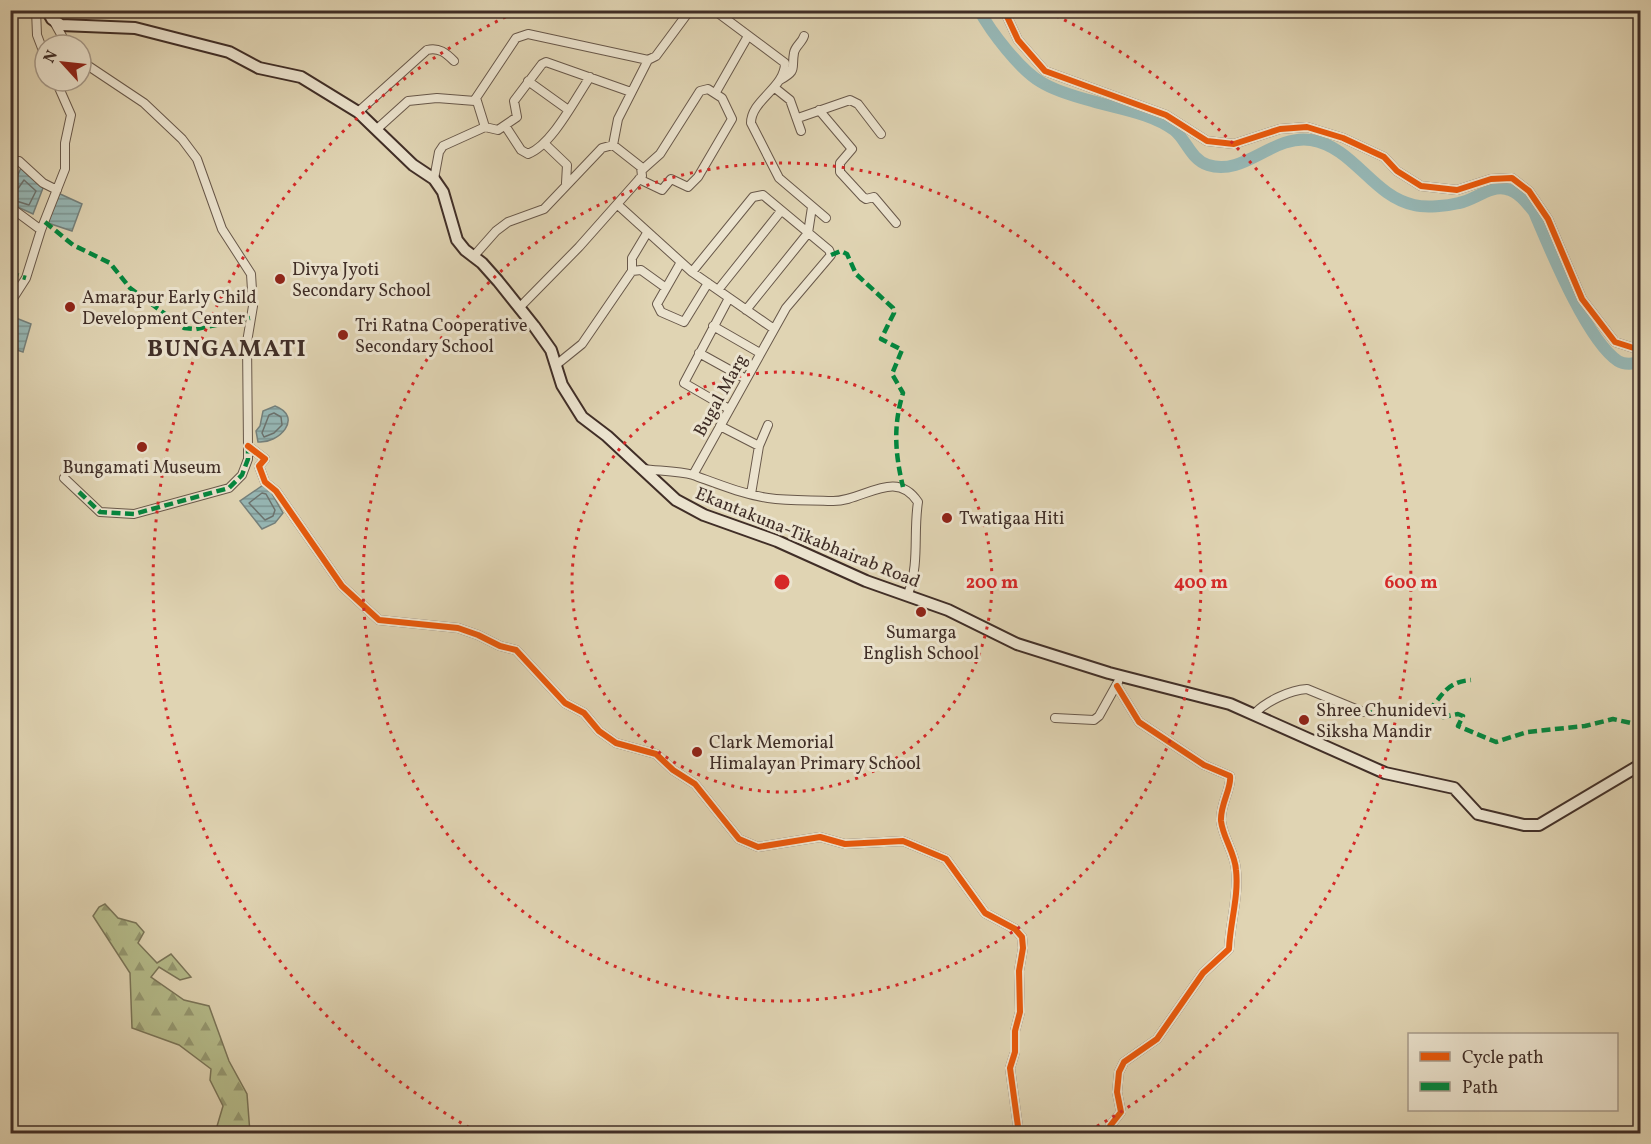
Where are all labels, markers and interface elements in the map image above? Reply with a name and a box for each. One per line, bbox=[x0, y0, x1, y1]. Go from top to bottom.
north arrow bbox=[33, 33, 93, 93]
text: N bbox=[39, 47, 64, 67]
place label: Divya Jyoti Secondary School bbox=[292, 258, 431, 304]
marker: Divya Jyoti Secondary School bbox=[273, 272, 287, 286]
place label: Amarapur Early Child Development Center bbox=[82, 286, 257, 332]
marker: Amarapur Early Child Development Center bbox=[63, 300, 77, 314]
place label: Tri Ratna Cooperative Secondary School bbox=[355, 314, 528, 360]
marker: Tri Ratna Cooperative Secondary School bbox=[336, 328, 350, 342]
district label: BUNGAMATI bbox=[147, 333, 307, 367]
street label: Bugal Marg bbox=[688, 350, 754, 442]
marker: Bungamati Museum bbox=[135, 440, 149, 454]
place label: Bungamati Museum bbox=[62, 456, 222, 481]
street label: Ekantakuna-Tikabhairab Road bbox=[691, 482, 924, 595]
place label: Twatigaa Hiti bbox=[959, 507, 1064, 532]
marker: Twatigaa Hiti bbox=[940, 511, 954, 525]
text: 200 m bbox=[966, 571, 1018, 596]
text: 400 m bbox=[1174, 571, 1228, 596]
text: 600 m bbox=[1384, 571, 1438, 596]
centre of rings bbox=[772, 572, 792, 592]
marker: Sumarga English School bbox=[914, 605, 928, 619]
place label: Sumarga English School bbox=[863, 621, 979, 667]
place label: Shree Chunidevi Siksha Mandir bbox=[1316, 699, 1447, 745]
marker: Shree Chunidevi Siksha Mandir bbox=[1297, 713, 1311, 727]
place label: Clark Memorial Himalayan Primary School bbox=[709, 731, 921, 777]
marker: Clark Memorial Himalayan Primary School bbox=[690, 745, 704, 759]
legend bbox=[1408, 1033, 1618, 1111]
text: Cycle path bbox=[1462, 1046, 1544, 1071]
text: Path bbox=[1462, 1076, 1498, 1101]

